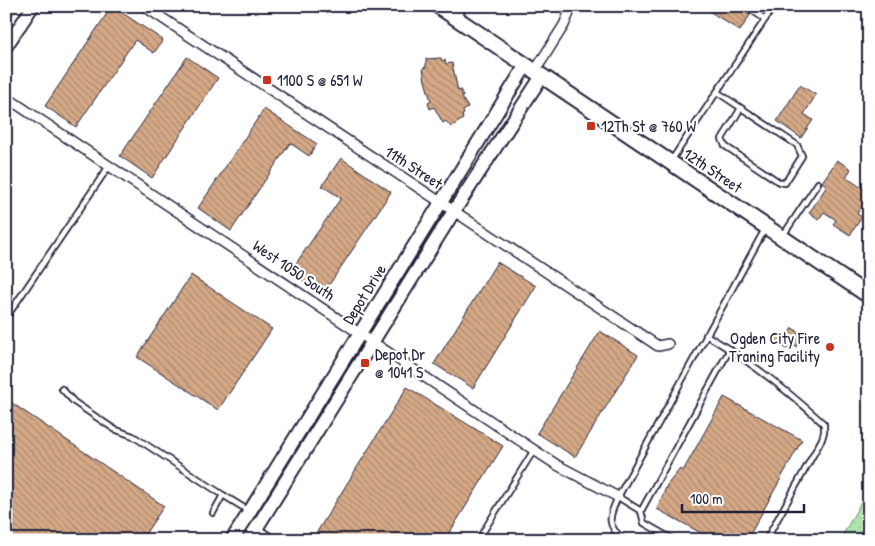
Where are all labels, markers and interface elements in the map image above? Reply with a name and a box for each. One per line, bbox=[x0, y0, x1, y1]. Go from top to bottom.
place label: 1100 S @ 651 W bbox=[277, 69, 363, 91]
marker: 1100 S @ 651 W bbox=[261, 74, 273, 86]
place label: 12Th St @ 760 W bbox=[601, 115, 696, 137]
marker: 12Th St @ 760 W bbox=[585, 120, 597, 132]
street label: 11th Street bbox=[381, 140, 448, 194]
street label: 12th Street bbox=[679, 142, 747, 198]
street label: West 1050 South bbox=[249, 234, 340, 306]
street label: Depot Drive bbox=[337, 259, 391, 328]
place label: Ogden City Fire Traning Facility bbox=[729, 327, 821, 367]
marker: Ogden City Fire Traning Facility bbox=[824, 341, 836, 353]
place label: Depot Dr @ 1041 S bbox=[375, 343, 425, 383]
marker: Depot Dr @ 1041 S bbox=[359, 357, 371, 369]
scale bar bbox=[682, 481, 805, 513]
text: 100 m bbox=[690, 488, 723, 509]

